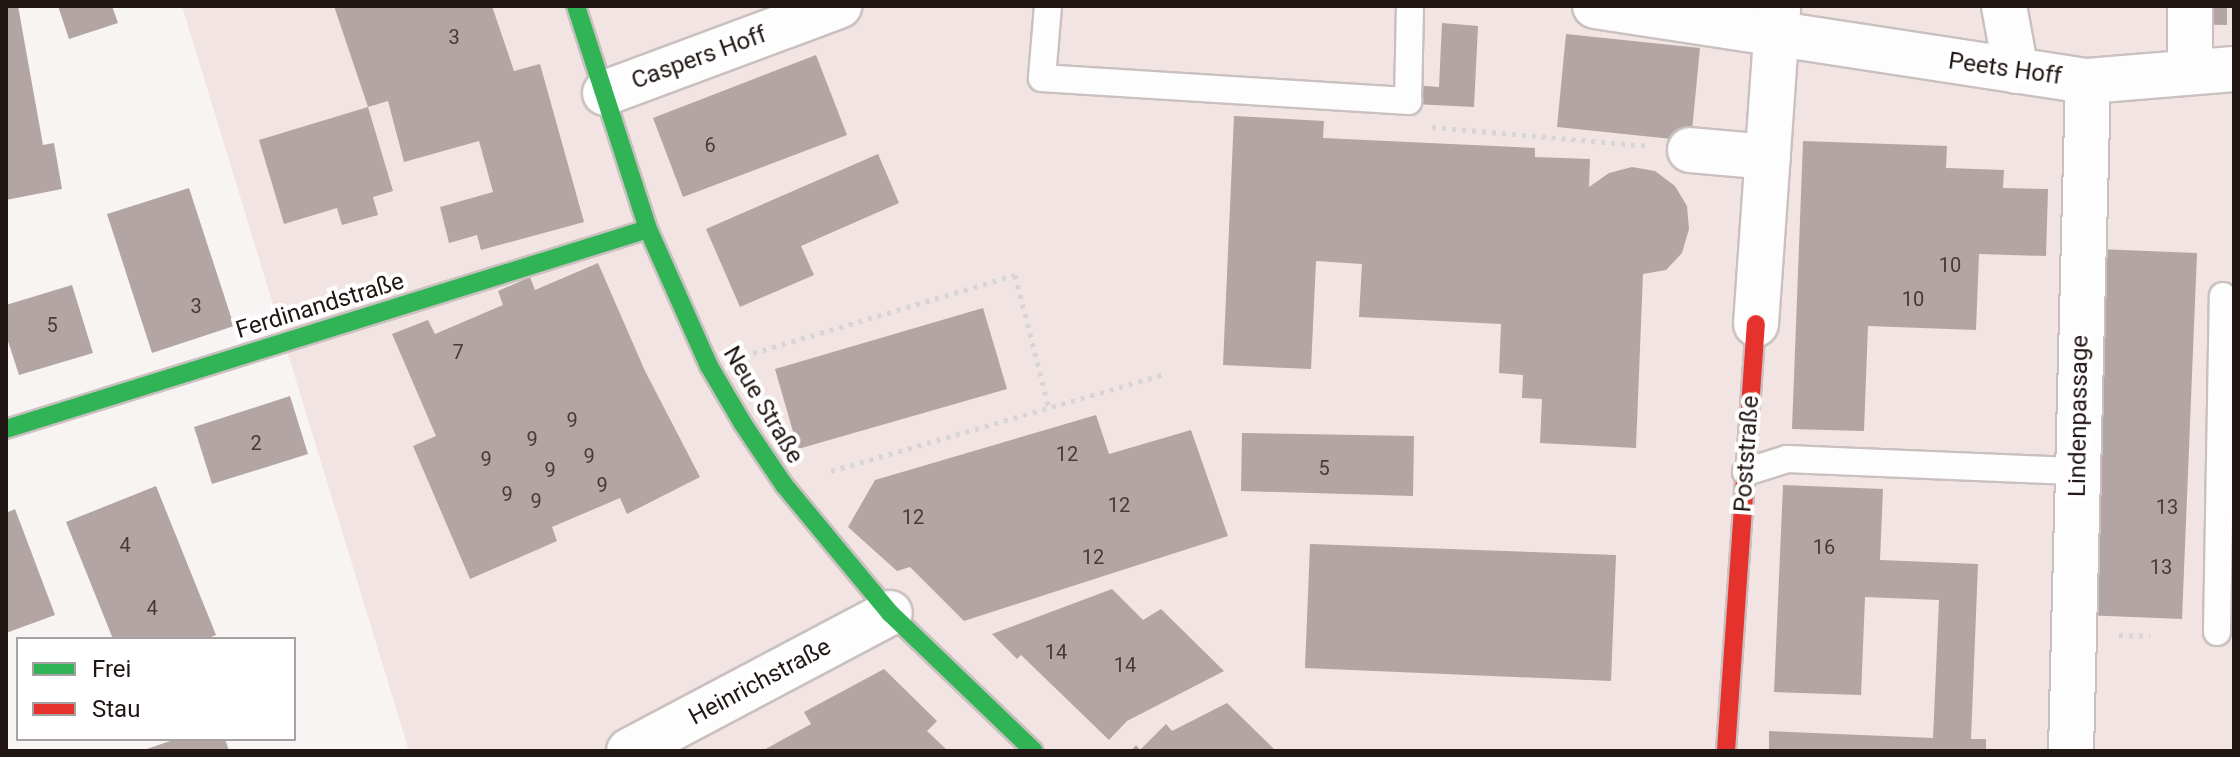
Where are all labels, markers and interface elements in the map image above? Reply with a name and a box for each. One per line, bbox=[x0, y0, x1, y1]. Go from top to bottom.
street label: Caspers Hoff bbox=[628, 20, 770, 96]
house number: 3 bbox=[448, 25, 460, 49]
street label: Peets Hoff bbox=[1946, 47, 2064, 91]
house number: 6 bbox=[704, 133, 716, 157]
house number: 10 bbox=[1939, 253, 1961, 277]
street label: Ferdinandstraße bbox=[233, 267, 407, 345]
house number: 10 bbox=[1902, 287, 1924, 311]
house number: 3 bbox=[190, 294, 202, 318]
house number: 5 bbox=[46, 313, 58, 337]
street label: Lindenpassage bbox=[2063, 335, 2095, 497]
house number: 7 bbox=[452, 340, 464, 364]
street label: Neue Straße bbox=[717, 341, 809, 469]
street label: Poststraße bbox=[1729, 395, 1765, 513]
house number: 9 bbox=[566, 408, 578, 432]
house number: 9 bbox=[526, 427, 538, 451]
house number: 2 bbox=[250, 431, 262, 455]
house number: 12 bbox=[1056, 442, 1078, 466]
house number: 9 bbox=[583, 444, 595, 468]
house number: 9 bbox=[480, 447, 492, 471]
house number: 5 bbox=[1318, 456, 1330, 480]
house number: 9 bbox=[544, 458, 556, 482]
house number: 9 bbox=[596, 473, 608, 497]
house number: 9 bbox=[501, 482, 513, 506]
house number: 9 bbox=[530, 489, 542, 513]
house number: 12 bbox=[1108, 493, 1130, 517]
house number: 13 bbox=[2156, 495, 2178, 519]
house number: 12 bbox=[902, 505, 924, 529]
house number: 4 bbox=[119, 533, 131, 557]
house number: 16 bbox=[1813, 535, 1835, 559]
house number: 12 bbox=[1082, 545, 1104, 569]
house number: 13 bbox=[2150, 555, 2172, 579]
house number: 4 bbox=[146, 596, 158, 620]
street label: Heinrichstraße bbox=[684, 633, 836, 731]
legend bbox=[16, 637, 296, 741]
house number: 14 bbox=[1045, 640, 1067, 664]
house number: 14 bbox=[1114, 653, 1136, 677]
text: Frei bbox=[92, 655, 131, 683]
text: Stau bbox=[92, 695, 140, 723]

